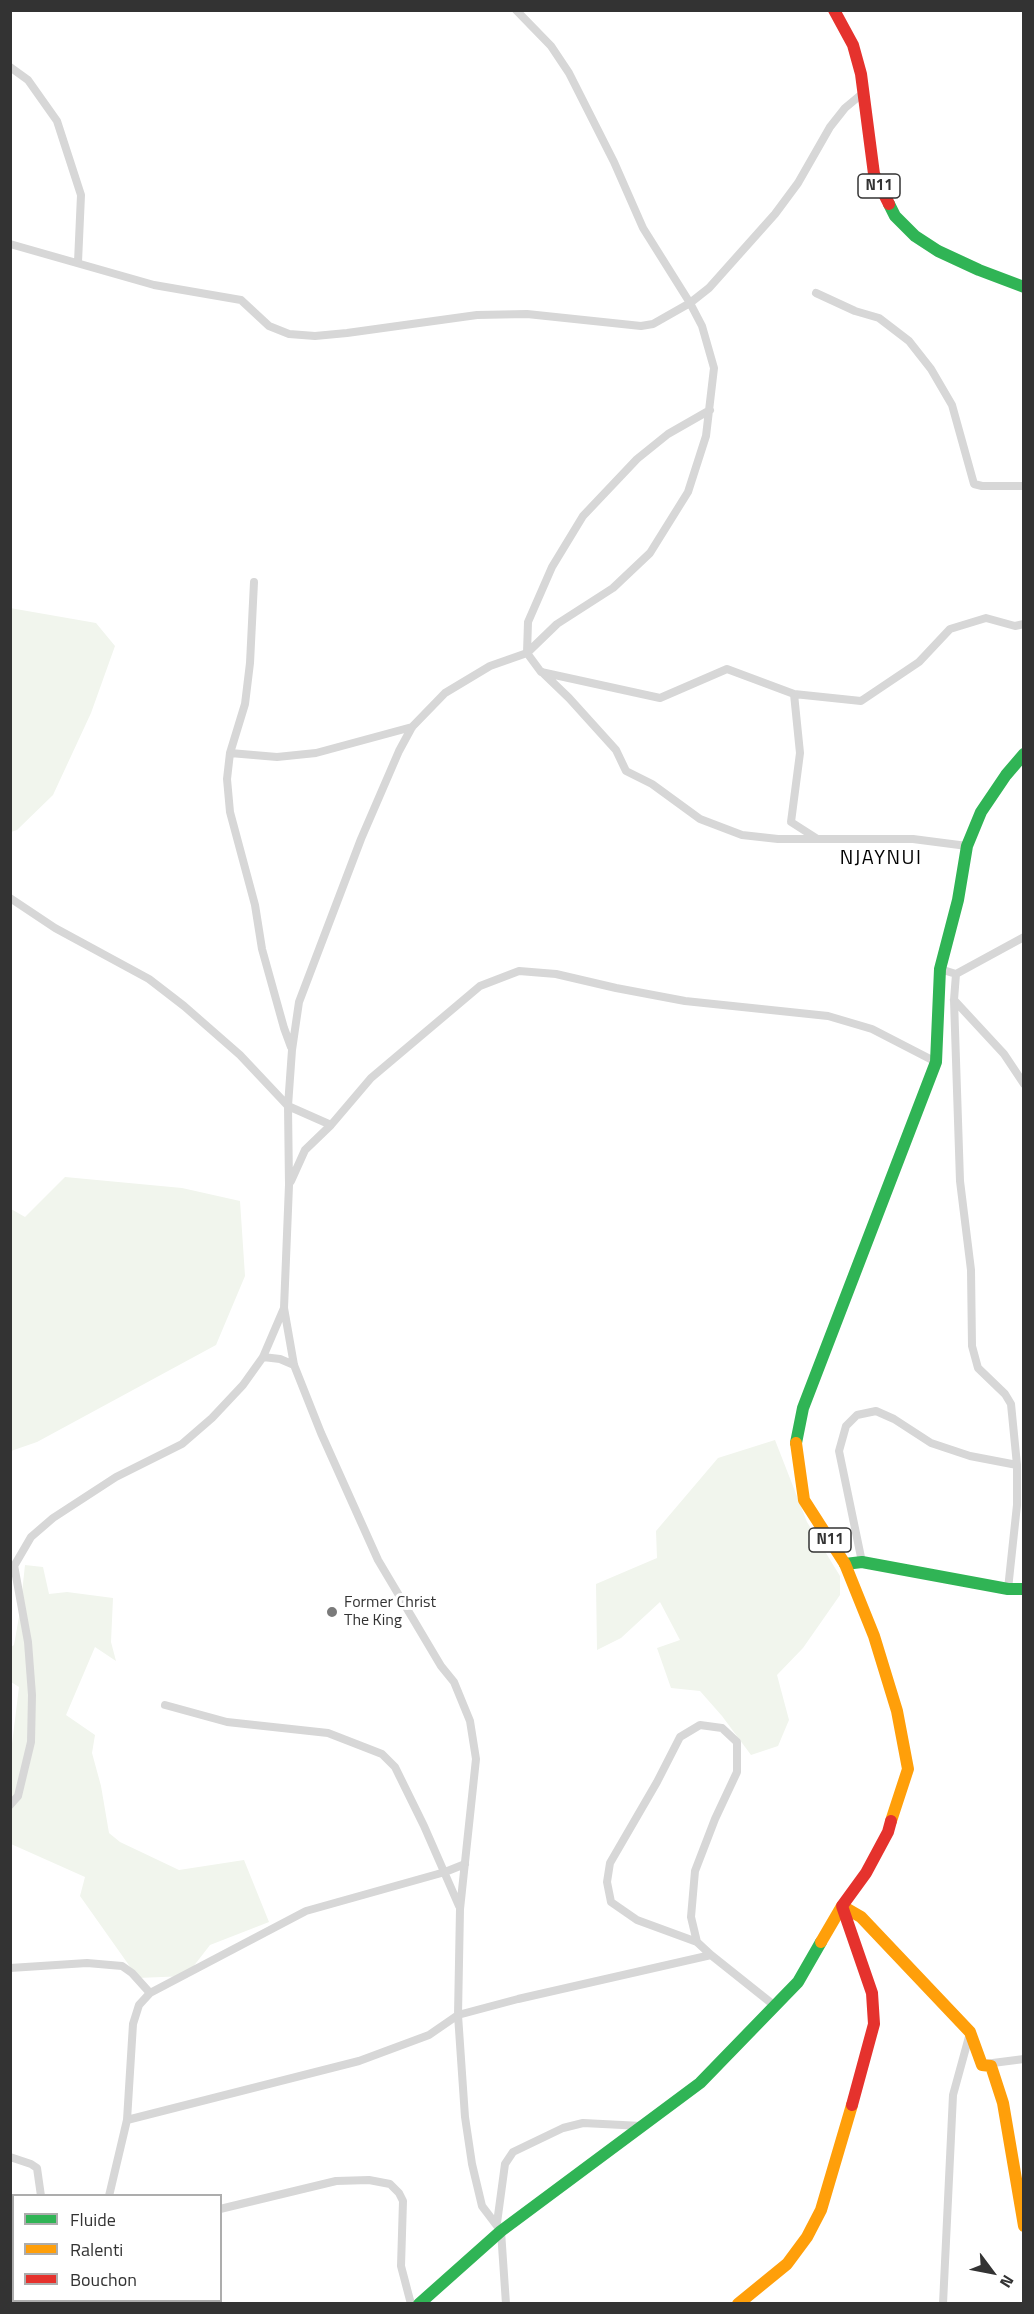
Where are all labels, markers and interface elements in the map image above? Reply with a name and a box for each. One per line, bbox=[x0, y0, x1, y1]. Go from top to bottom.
road number: N11 bbox=[858, 174, 900, 198]
district label: NJAYNUI bbox=[840, 847, 922, 871]
road number: N11 bbox=[809, 1528, 851, 1552]
place label: Former Christ The King bbox=[344, 1593, 436, 1631]
marker: Former Christ The King bbox=[325, 1605, 339, 1619]
legend bbox=[12, 2194, 222, 2302]
text: Fluide bbox=[70, 2206, 116, 2233]
text: Ralenti bbox=[70, 2236, 123, 2263]
north arrow bbox=[962, 2242, 1022, 2302]
text: Bouchon bbox=[70, 2266, 137, 2293]
text: N bbox=[994, 2270, 1020, 2293]

